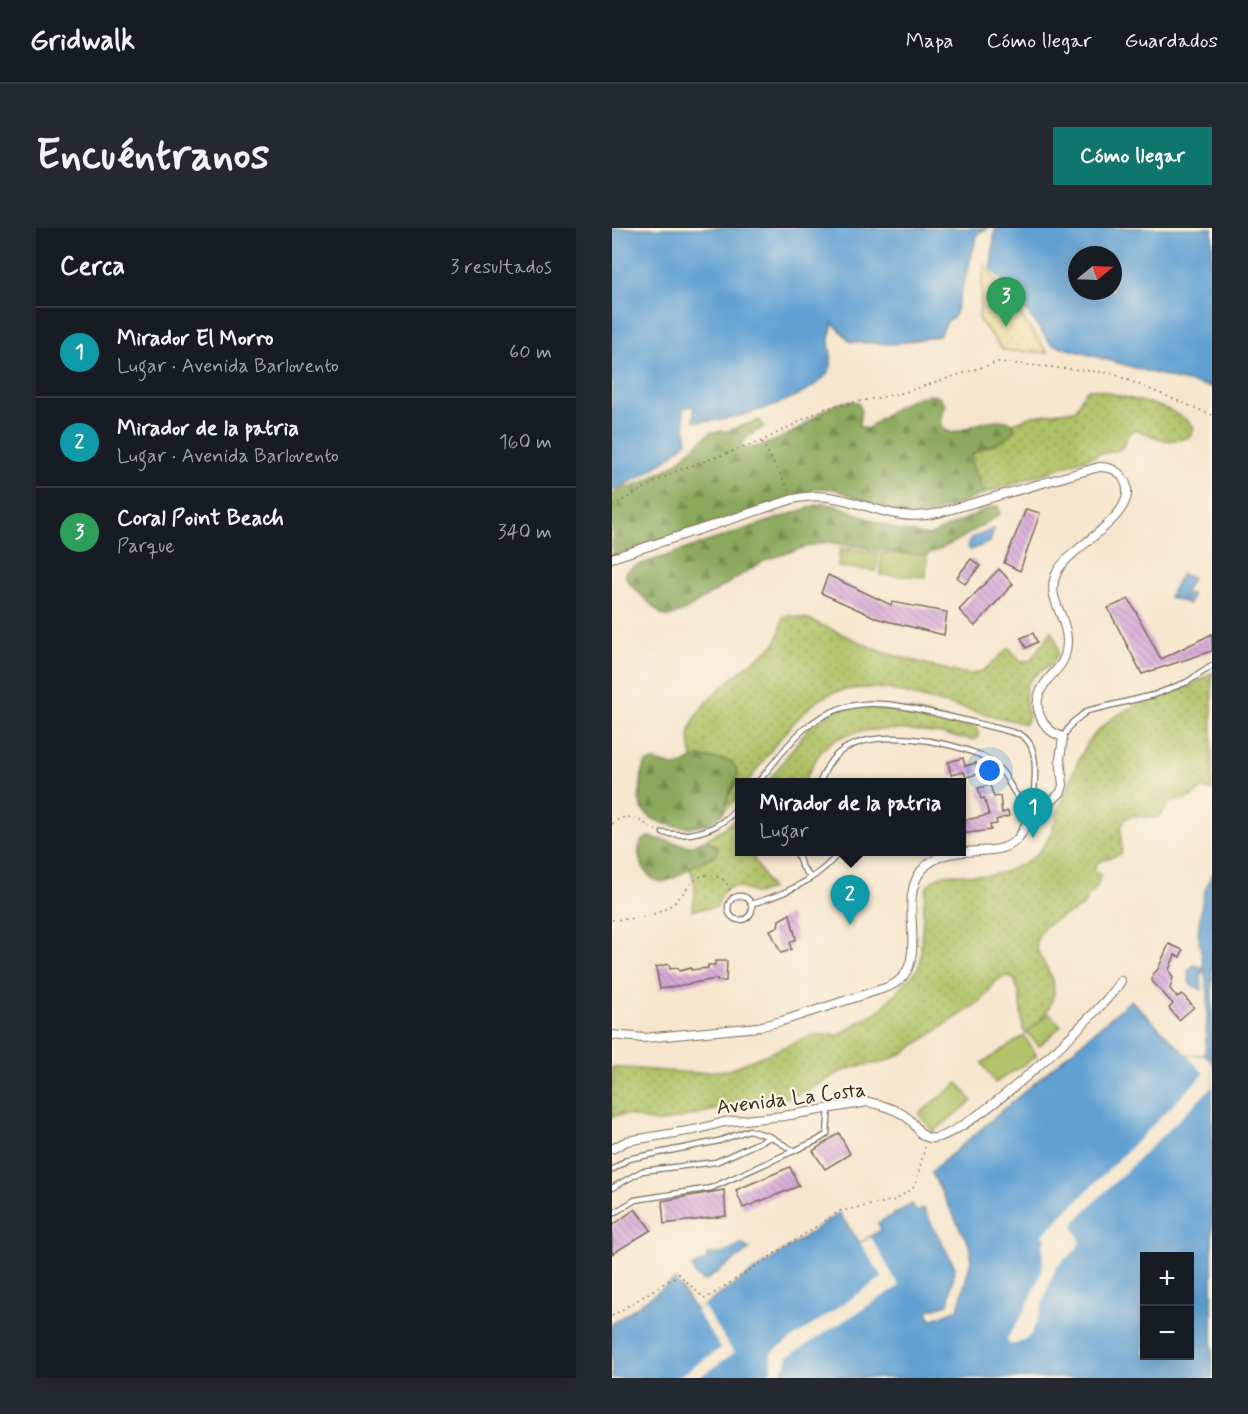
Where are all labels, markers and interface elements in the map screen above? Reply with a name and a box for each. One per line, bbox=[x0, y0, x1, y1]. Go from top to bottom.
text: Gridwalk bbox=[30, 23, 135, 60]
text: Mapa bbox=[906, 27, 954, 55]
text: Cómo llegar bbox=[987, 27, 1092, 55]
text: Guardados bbox=[1125, 27, 1218, 55]
button: Cómo llegar bbox=[1053, 127, 1212, 185]
text: Encuéntranos bbox=[36, 129, 269, 184]
north arrow bbox=[1068, 246, 1122, 300]
text: Cerca bbox=[60, 250, 125, 284]
text: 3 resultados bbox=[450, 254, 552, 281]
pin: 3 bbox=[986, 278, 1026, 327]
text: Mirador El Morro bbox=[117, 325, 274, 353]
text: 1 bbox=[75, 339, 84, 366]
text: 60 m bbox=[509, 339, 552, 366]
text: Lugar · Avenida Barlovento bbox=[117, 353, 339, 380]
text: Mirador de la patria bbox=[117, 415, 299, 443]
text: 2 bbox=[75, 429, 84, 456]
text: 160 m bbox=[499, 429, 552, 456]
text: Lugar · Avenida Barlovento bbox=[117, 443, 339, 470]
text: Coral Point Beach bbox=[117, 505, 284, 533]
text: 3 bbox=[75, 519, 84, 546]
text: 340 m bbox=[497, 519, 552, 546]
text: Parque bbox=[117, 533, 175, 560]
your location bbox=[975, 756, 1004, 785]
popup bbox=[735, 778, 966, 856]
pin: 1 bbox=[1014, 788, 1052, 838]
text: Mirador de la patria bbox=[759, 790, 942, 818]
text: Lugar bbox=[759, 818, 809, 845]
pin: 2 bbox=[830, 876, 870, 925]
street label: Avenida La Costa bbox=[715, 1076, 867, 1122]
map controls bbox=[1140, 1252, 1194, 1360]
button: + bbox=[1140, 1252, 1194, 1306]
button: − bbox=[1140, 1306, 1194, 1360]

